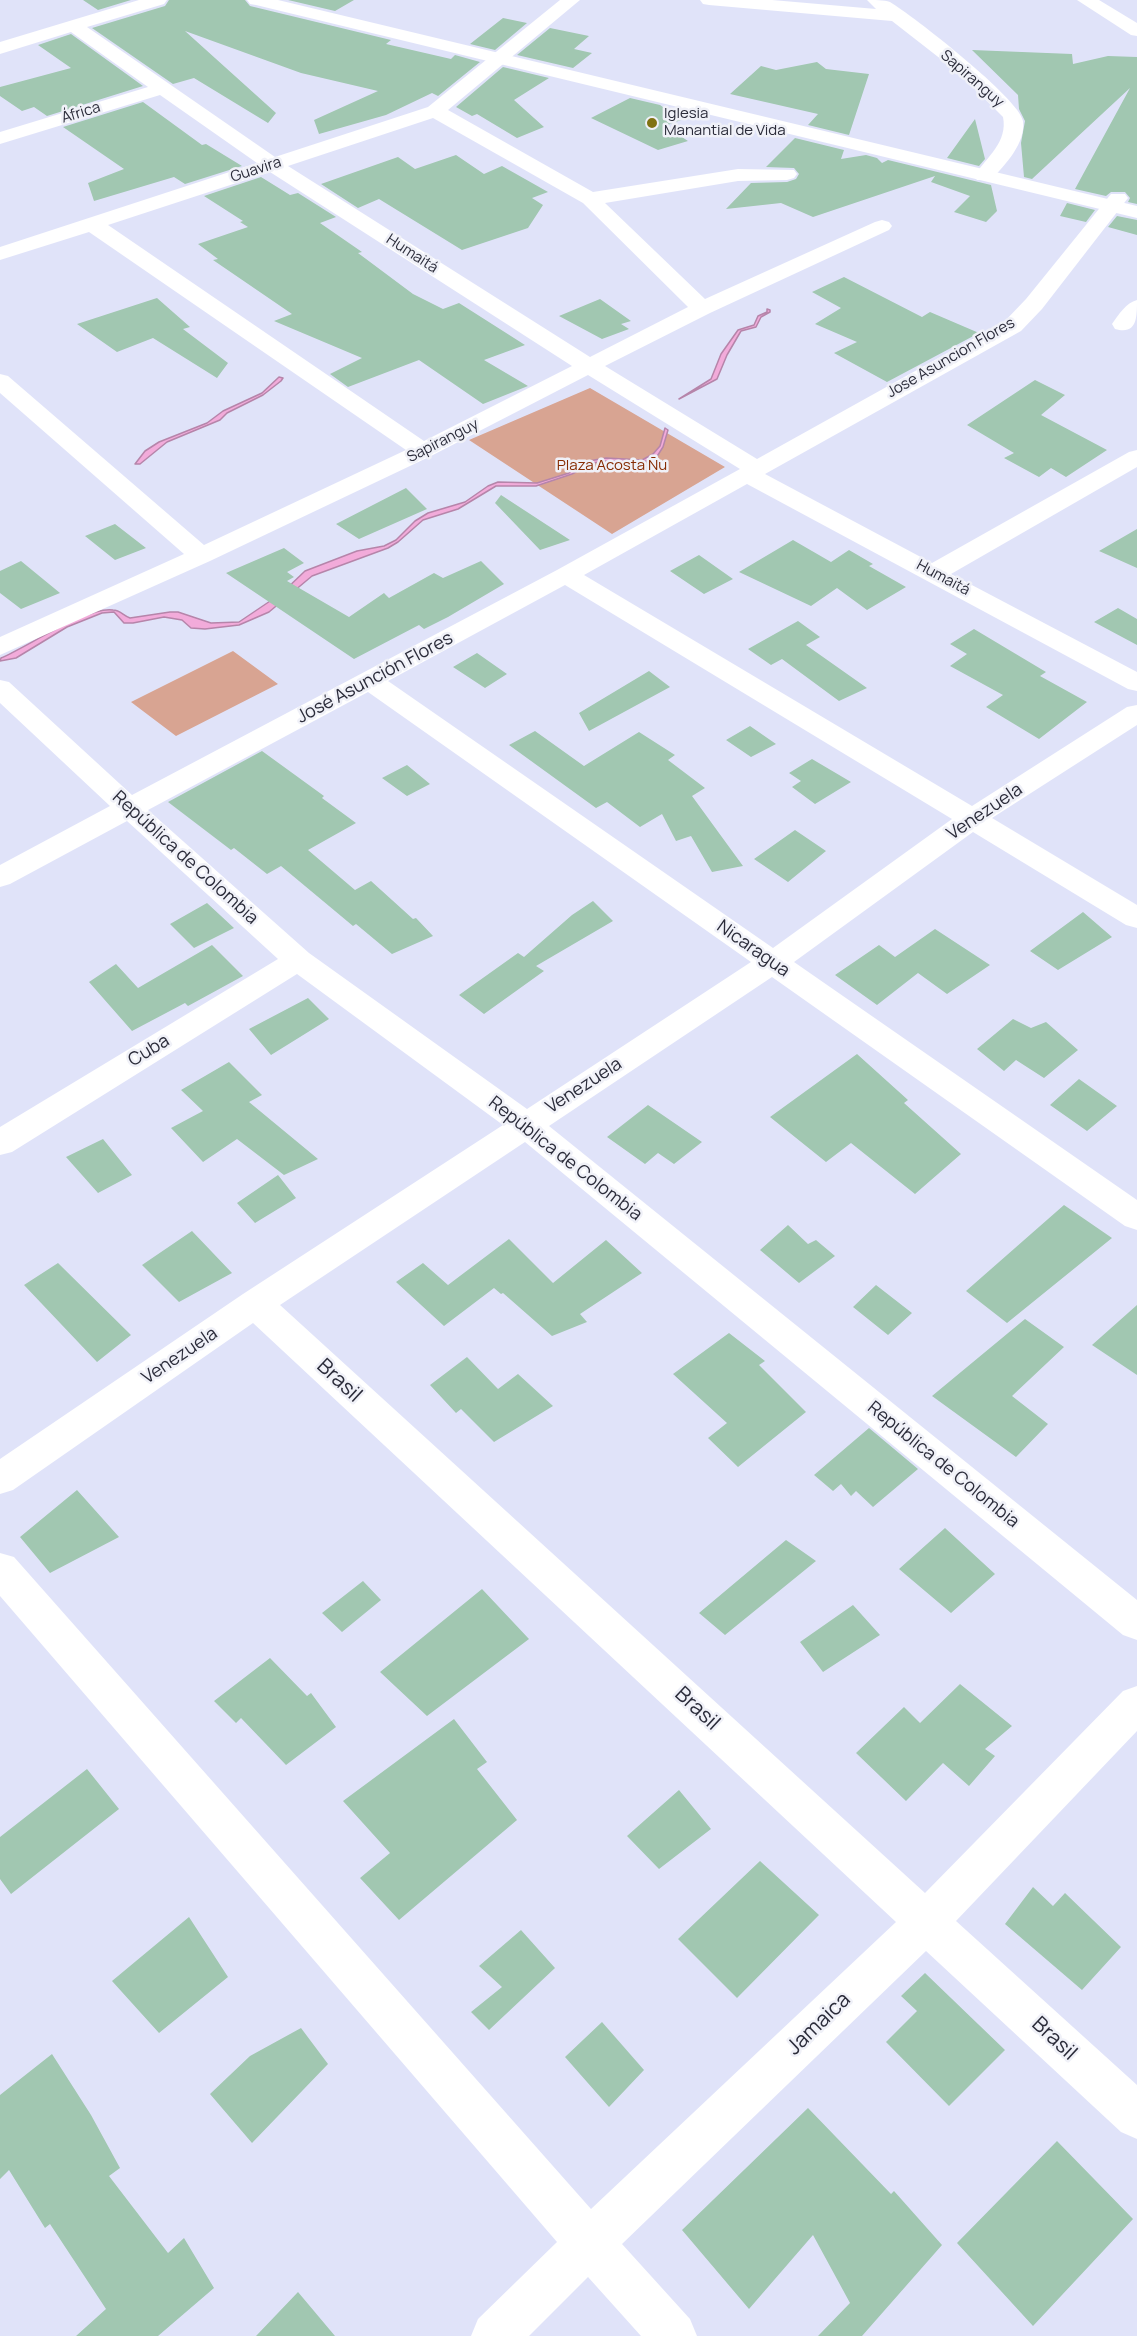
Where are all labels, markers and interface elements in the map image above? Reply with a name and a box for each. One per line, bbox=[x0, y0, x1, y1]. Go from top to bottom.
street label: Sapiranguy bbox=[937, 47, 1007, 111]
street label: África bbox=[59, 99, 103, 127]
place label: Iglesia Manantial de Vida bbox=[664, 105, 786, 140]
marker: Iglesia Manantial de Vida bbox=[645, 116, 659, 130]
street label: Guavira bbox=[228, 153, 284, 187]
street label: Humaitá bbox=[383, 231, 441, 277]
street label: Jose Asuncion Flores bbox=[884, 314, 1018, 402]
street label: Sapiranguy bbox=[404, 415, 482, 467]
park label: Plaza Acosta Ñu bbox=[557, 457, 667, 475]
street label: Humaitá bbox=[913, 556, 973, 600]
street label: José Asunción Flores bbox=[293, 628, 457, 728]
street label: Venezuela bbox=[943, 779, 1027, 845]
street label: República de Colombia bbox=[108, 787, 262, 929]
street label: Nicaragua bbox=[712, 916, 794, 982]
street label: Cuba bbox=[124, 1030, 174, 1072]
street label: Venezuela bbox=[542, 1053, 626, 1119]
street label: República de Colombia bbox=[484, 1092, 646, 1226]
street label: Venezuela bbox=[138, 1323, 222, 1389]
street label: Brasil bbox=[311, 1354, 367, 1408]
street label: República de Colombia bbox=[863, 1397, 1023, 1533]
street label: Brasil bbox=[669, 1682, 725, 1736]
street label: Jamaica bbox=[782, 1987, 856, 2061]
street label: Brasil bbox=[1026, 2012, 1082, 2066]

